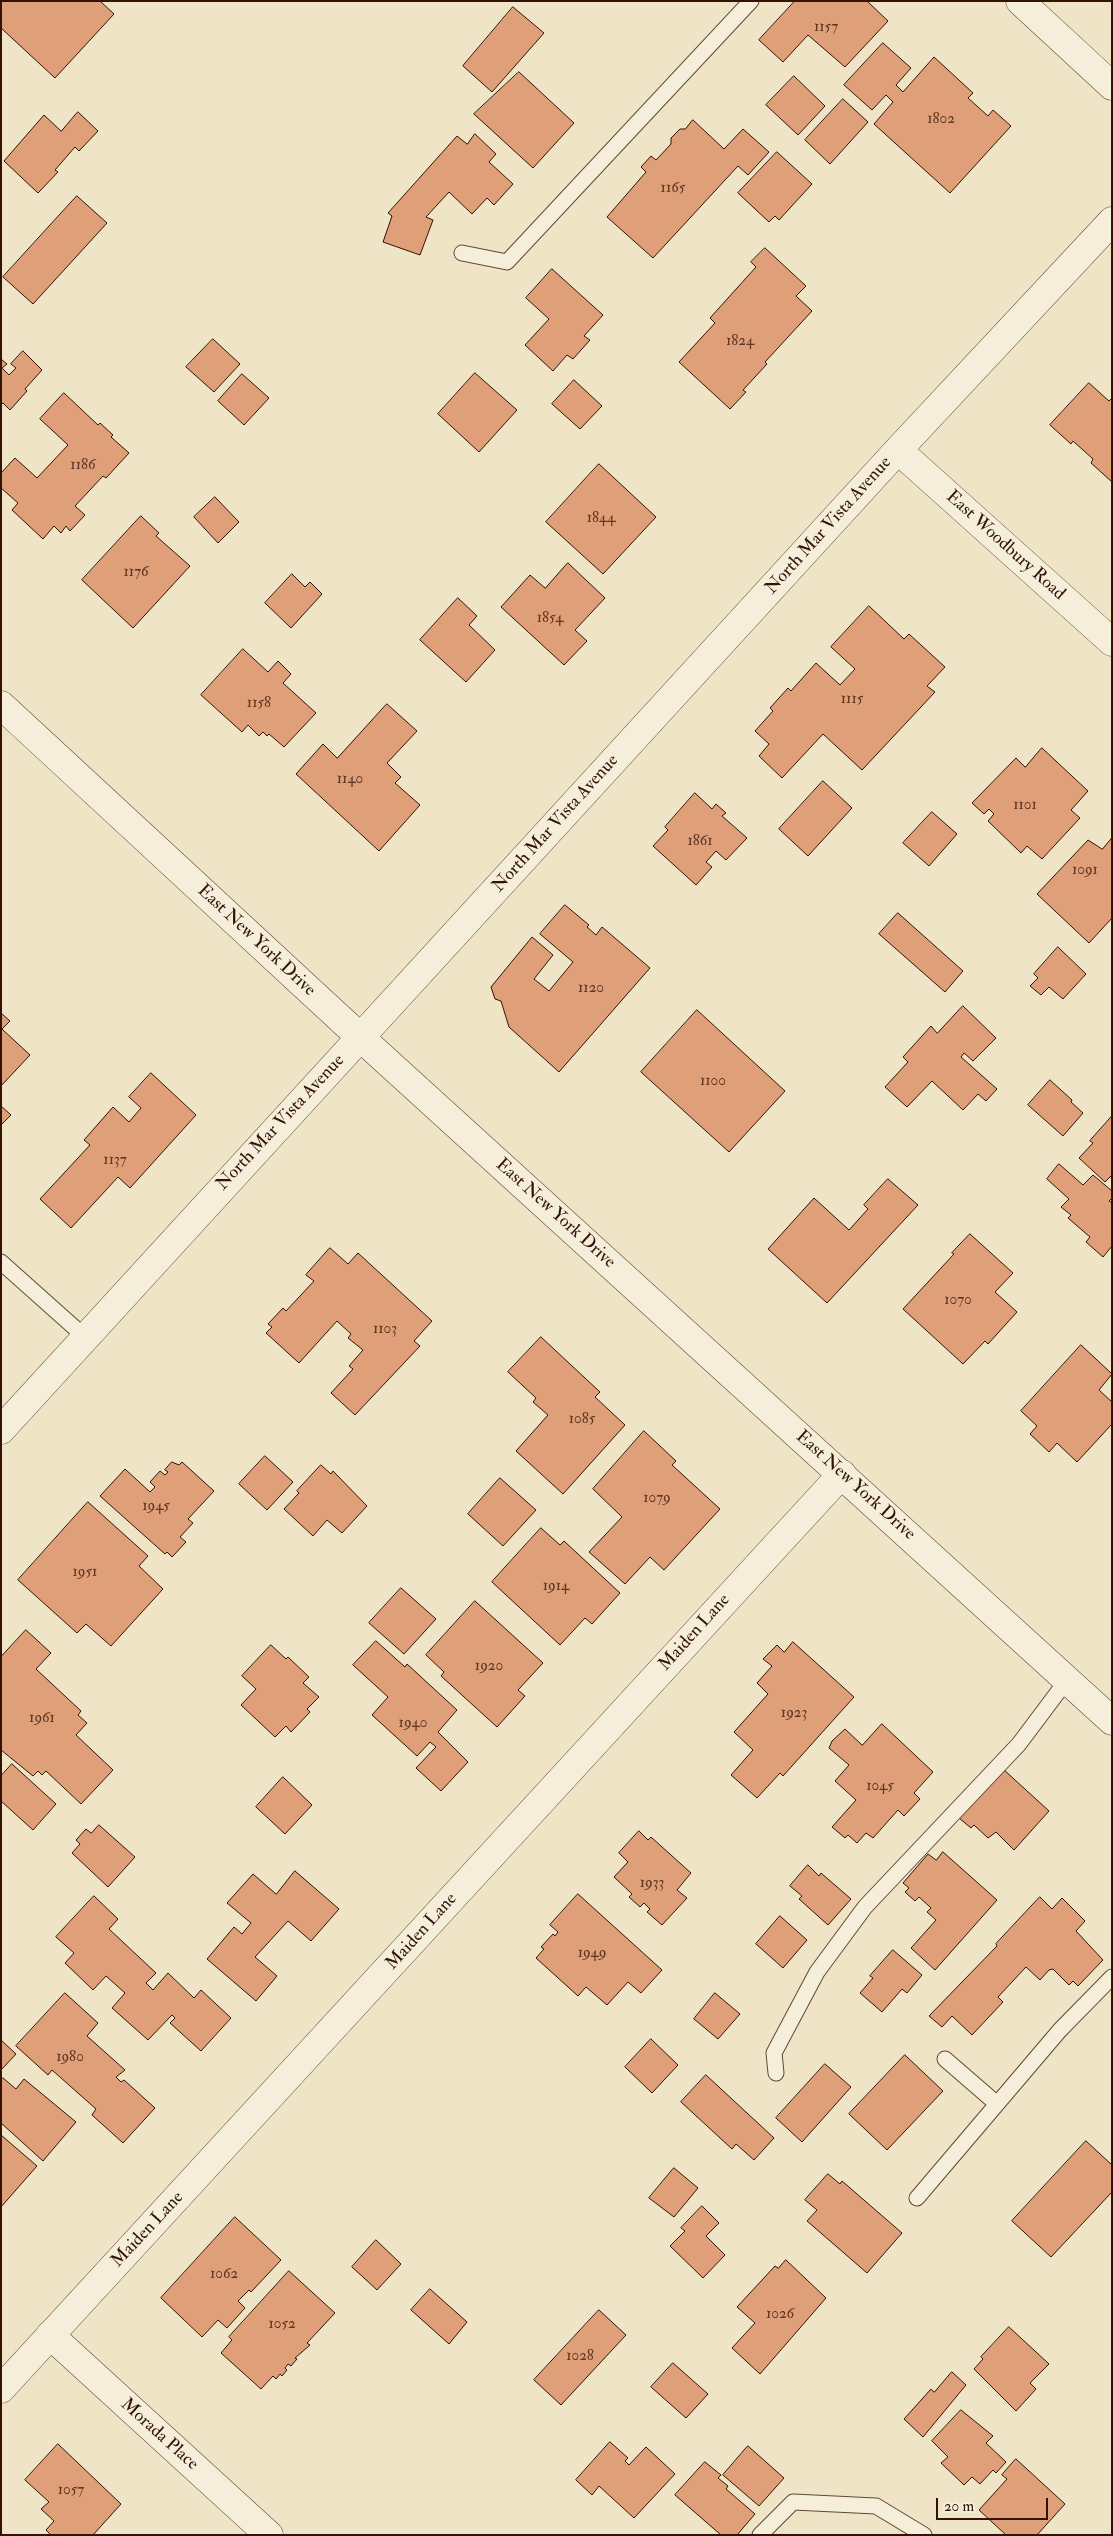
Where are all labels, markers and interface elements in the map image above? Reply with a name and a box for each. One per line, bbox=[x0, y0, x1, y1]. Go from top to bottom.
house number: 1157 bbox=[814, 19, 838, 37]
house number: 1802 bbox=[927, 111, 955, 129]
house number: 1165 bbox=[661, 180, 685, 198]
house number: 1824 bbox=[726, 333, 754, 351]
street label: North Mar Vista Avenue bbox=[761, 453, 897, 599]
house number: 1186 bbox=[70, 457, 96, 475]
street label: East Woodbury Road bbox=[941, 487, 1069, 605]
house number: 1844 bbox=[587, 510, 615, 528]
house number: 1176 bbox=[123, 564, 149, 582]
house number: 1854 bbox=[537, 610, 563, 628]
house number: 1115 bbox=[841, 691, 863, 709]
house number: 1158 bbox=[247, 695, 271, 713]
street label: North Mar Vista Avenue bbox=[488, 751, 624, 897]
house number: 1140 bbox=[337, 771, 363, 789]
house number: 1101 bbox=[1013, 797, 1037, 815]
house number: 1861 bbox=[687, 833, 713, 851]
house number: 1091 bbox=[1072, 862, 1098, 880]
street label: East New York Drive bbox=[192, 881, 320, 1001]
house number: 1120 bbox=[578, 980, 604, 998]
street label: North Mar Vista Avenue bbox=[212, 1051, 350, 1195]
house number: 1100 bbox=[700, 1073, 726, 1091]
house number: 1137 bbox=[103, 1152, 127, 1170]
street label: East New York Drive bbox=[491, 1155, 619, 1273]
house number: 1070 bbox=[944, 1292, 972, 1310]
house number: 1103 bbox=[373, 1321, 397, 1339]
house number: 1085 bbox=[569, 1411, 595, 1429]
street label: East New York Drive bbox=[791, 1427, 919, 1545]
house number: 1079 bbox=[643, 1490, 671, 1508]
house number: 1945 bbox=[142, 1498, 170, 1516]
house number: 1951 bbox=[73, 1564, 97, 1582]
house number: 1914 bbox=[543, 1578, 569, 1596]
street label: Maiden Lane bbox=[655, 1590, 735, 1676]
house number: 1920 bbox=[475, 1658, 503, 1676]
house number: 1923 bbox=[781, 1705, 807, 1723]
house number: 1961 bbox=[29, 1710, 55, 1728]
house number: 1940 bbox=[399, 1715, 427, 1733]
house number: 1045 bbox=[866, 1778, 894, 1796]
house number: 1933 bbox=[640, 1875, 664, 1893]
street label: Maiden Lane bbox=[382, 1889, 462, 1975]
house number: 1949 bbox=[578, 1945, 606, 1963]
house number: 1980 bbox=[56, 2049, 84, 2067]
street label: Maiden Lane bbox=[107, 2187, 189, 2273]
house number: 1062 bbox=[210, 2266, 238, 2284]
house number: 1026 bbox=[766, 2306, 794, 2324]
house number: 1052 bbox=[268, 2316, 296, 2334]
house number: 1028 bbox=[566, 2348, 594, 2366]
street label: Morada Place bbox=[116, 2394, 202, 2476]
house number: 1057 bbox=[58, 2482, 84, 2500]
scale bar bbox=[938, 2488, 1050, 2520]
text: 20 m bbox=[944, 2497, 974, 2516]

